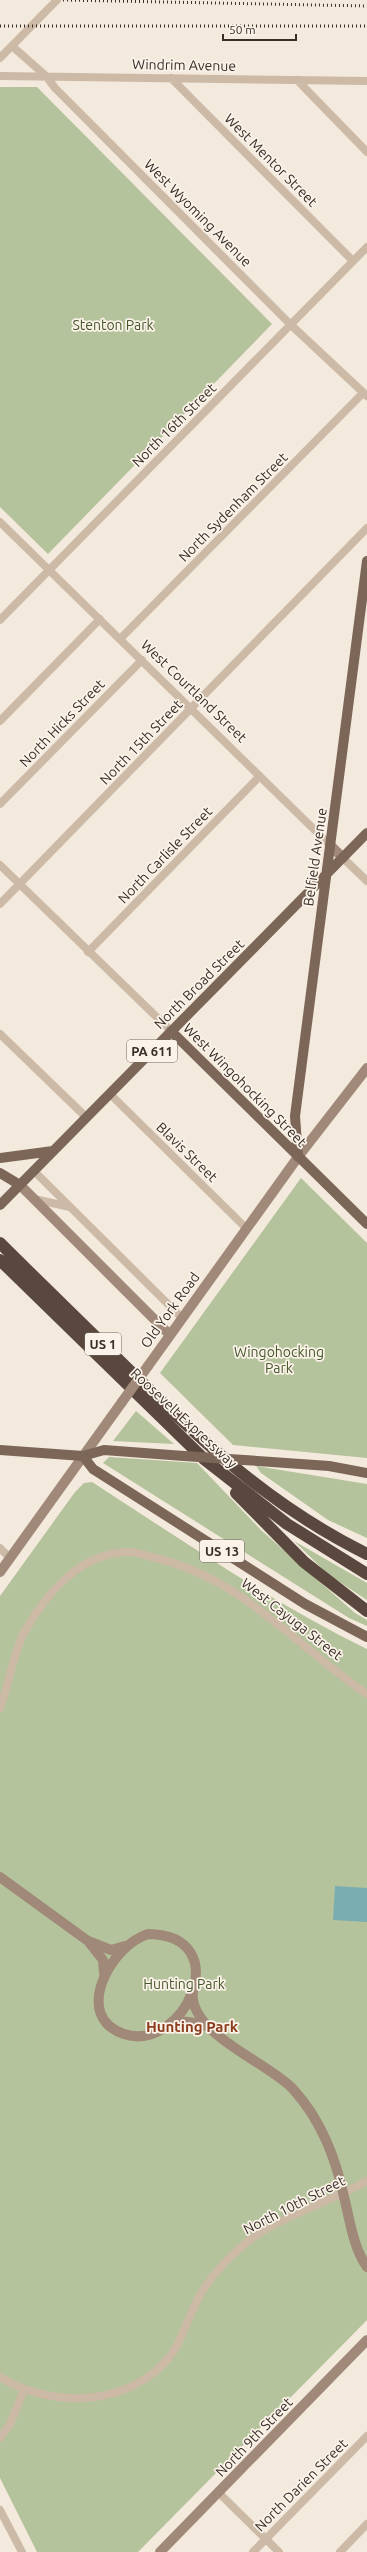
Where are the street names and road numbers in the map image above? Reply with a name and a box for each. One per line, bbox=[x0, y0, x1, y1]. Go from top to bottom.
street label: Windrim Avenue bbox=[132, 56, 236, 74]
street label: West Mentor Street bbox=[221, 110, 321, 210]
street label: West Wyoming Avenue bbox=[141, 156, 255, 270]
street label: North 16th Street bbox=[129, 379, 220, 470]
street label: North Sydenham Street bbox=[175, 449, 291, 565]
street label: West Courtland Street bbox=[138, 637, 250, 746]
street label: North Hicks Street bbox=[16, 676, 108, 770]
street label: North 15th Street bbox=[96, 696, 186, 788]
street label: North Carlisle Street bbox=[115, 803, 216, 907]
street label: Belfield Avenue bbox=[300, 807, 330, 907]
street label: North Broad Street bbox=[151, 935, 248, 1032]
street label: West Wingohocking Street bbox=[180, 1020, 310, 1150]
road number: PA 611 bbox=[127, 1040, 177, 1062]
street label: Blavis Street bbox=[153, 1119, 221, 1185]
street label: Old York Road bbox=[137, 1269, 203, 1351]
road number: US 1 bbox=[85, 1333, 121, 1355]
street label: Roosevelt Expressway bbox=[128, 1365, 240, 1471]
road number: US 13 bbox=[200, 1540, 244, 1562]
street label: West Cayuga Street bbox=[238, 1575, 346, 1664]
street label: North 10th Street bbox=[241, 2172, 348, 2238]
street label: North 9th Street bbox=[212, 2394, 296, 2480]
street label: North Darien Street bbox=[252, 2435, 351, 2534]

